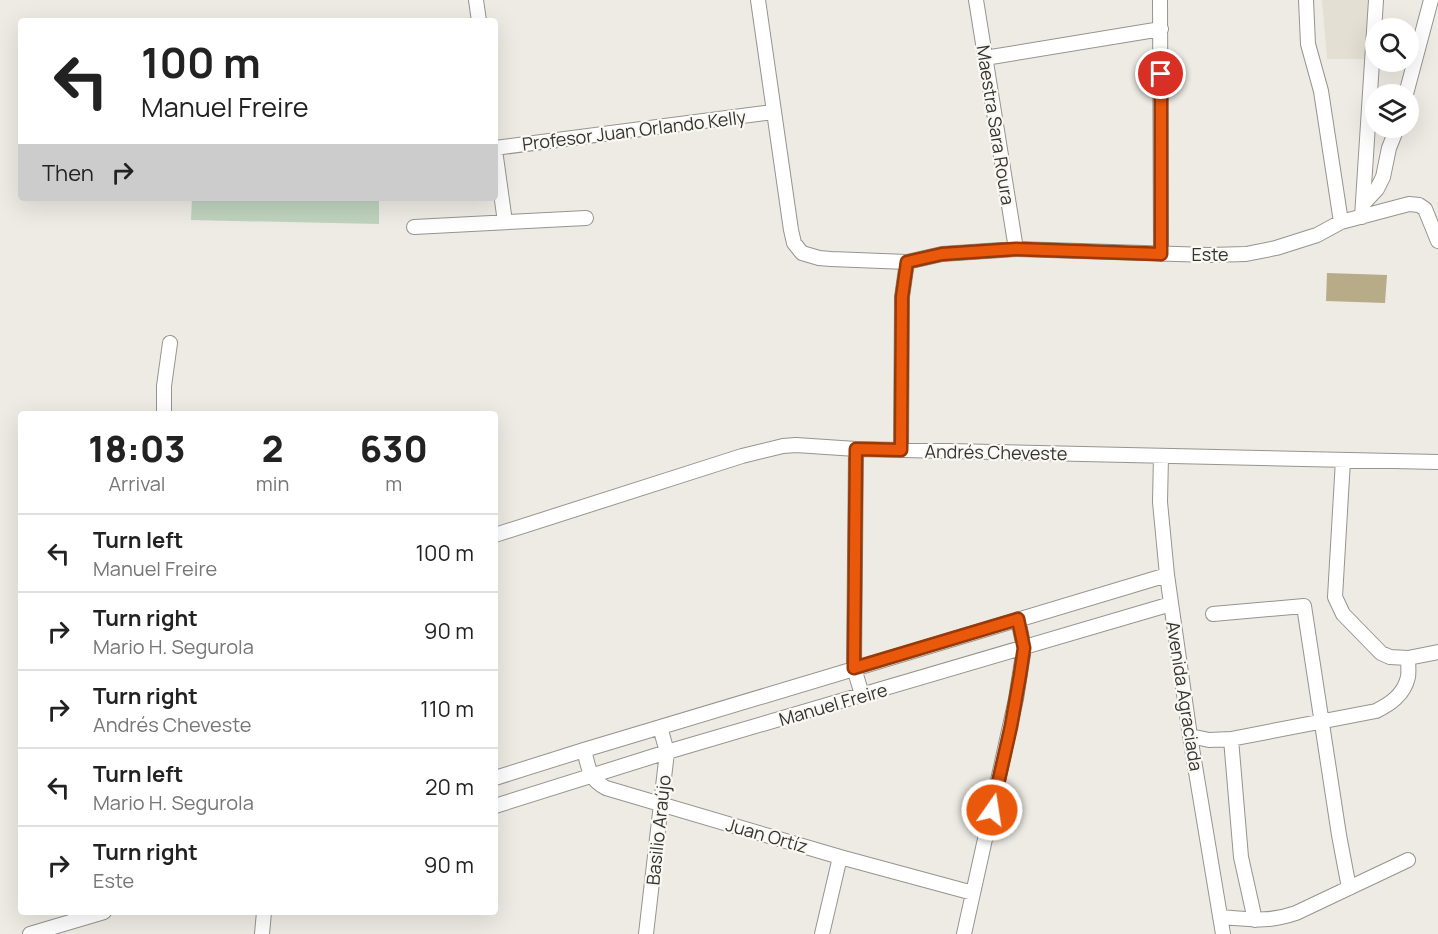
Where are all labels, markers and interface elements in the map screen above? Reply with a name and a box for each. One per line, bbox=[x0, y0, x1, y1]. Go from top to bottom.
map controls bbox=[1365, 18, 1419, 138]
button: search bbox=[1365, 18, 1419, 72]
text: 100 m bbox=[141, 33, 261, 91]
icon: left bbox=[42, 42, 120, 120]
street label: Maestra Sara Roura bbox=[972, 43, 1020, 207]
pin bbox=[1135, 48, 1186, 99]
icon: arrive bbox=[1144, 57, 1177, 90]
button: layers bbox=[1365, 84, 1419, 138]
text: Manuel Freire bbox=[141, 88, 309, 125]
street label: Profesor Juan Orlando Kelly bbox=[521, 104, 748, 156]
icon: right bbox=[106, 156, 139, 189]
text: Then bbox=[42, 158, 94, 188]
street label: Este bbox=[1191, 242, 1229, 266]
text: 18:03 bbox=[88, 424, 186, 473]
text: 2 bbox=[262, 424, 283, 473]
text: 630 bbox=[360, 424, 428, 473]
street label: Andrés Cheveste bbox=[924, 439, 1068, 465]
text: Arrival bbox=[108, 470, 165, 497]
text: min bbox=[256, 470, 289, 497]
text: m bbox=[385, 470, 402, 497]
text: Turn left bbox=[93, 525, 183, 555]
icon: left bbox=[42, 537, 75, 570]
text: 100 m bbox=[416, 538, 474, 568]
text: Manuel Freire bbox=[93, 555, 217, 582]
text: Turn right bbox=[93, 603, 198, 633]
icon: right bbox=[42, 615, 75, 648]
text: 90 m bbox=[424, 616, 474, 646]
street label: Avenida Agraciada bbox=[1161, 619, 1209, 773]
text: Mario H. Segurola bbox=[93, 633, 254, 660]
street label: Manuel Freire bbox=[776, 677, 890, 731]
text: Turn right bbox=[93, 681, 198, 711]
icon: right bbox=[42, 693, 75, 726]
text: 110 m bbox=[420, 694, 474, 724]
text: Andrés Cheveste bbox=[93, 711, 251, 738]
text: Turn left bbox=[93, 759, 183, 789]
icon: left bbox=[42, 771, 75, 804]
text: 20 m bbox=[425, 772, 474, 802]
street label: Basilio Araújo bbox=[640, 774, 676, 886]
position arrow bbox=[960, 778, 1024, 842]
text: Mario H. Segurola bbox=[93, 789, 254, 816]
street label: Juan Ortíz bbox=[723, 812, 811, 858]
text: Turn right bbox=[93, 837, 198, 867]
icon: right bbox=[42, 849, 75, 882]
text: 90 m bbox=[424, 850, 474, 880]
text: Este bbox=[93, 867, 134, 894]

